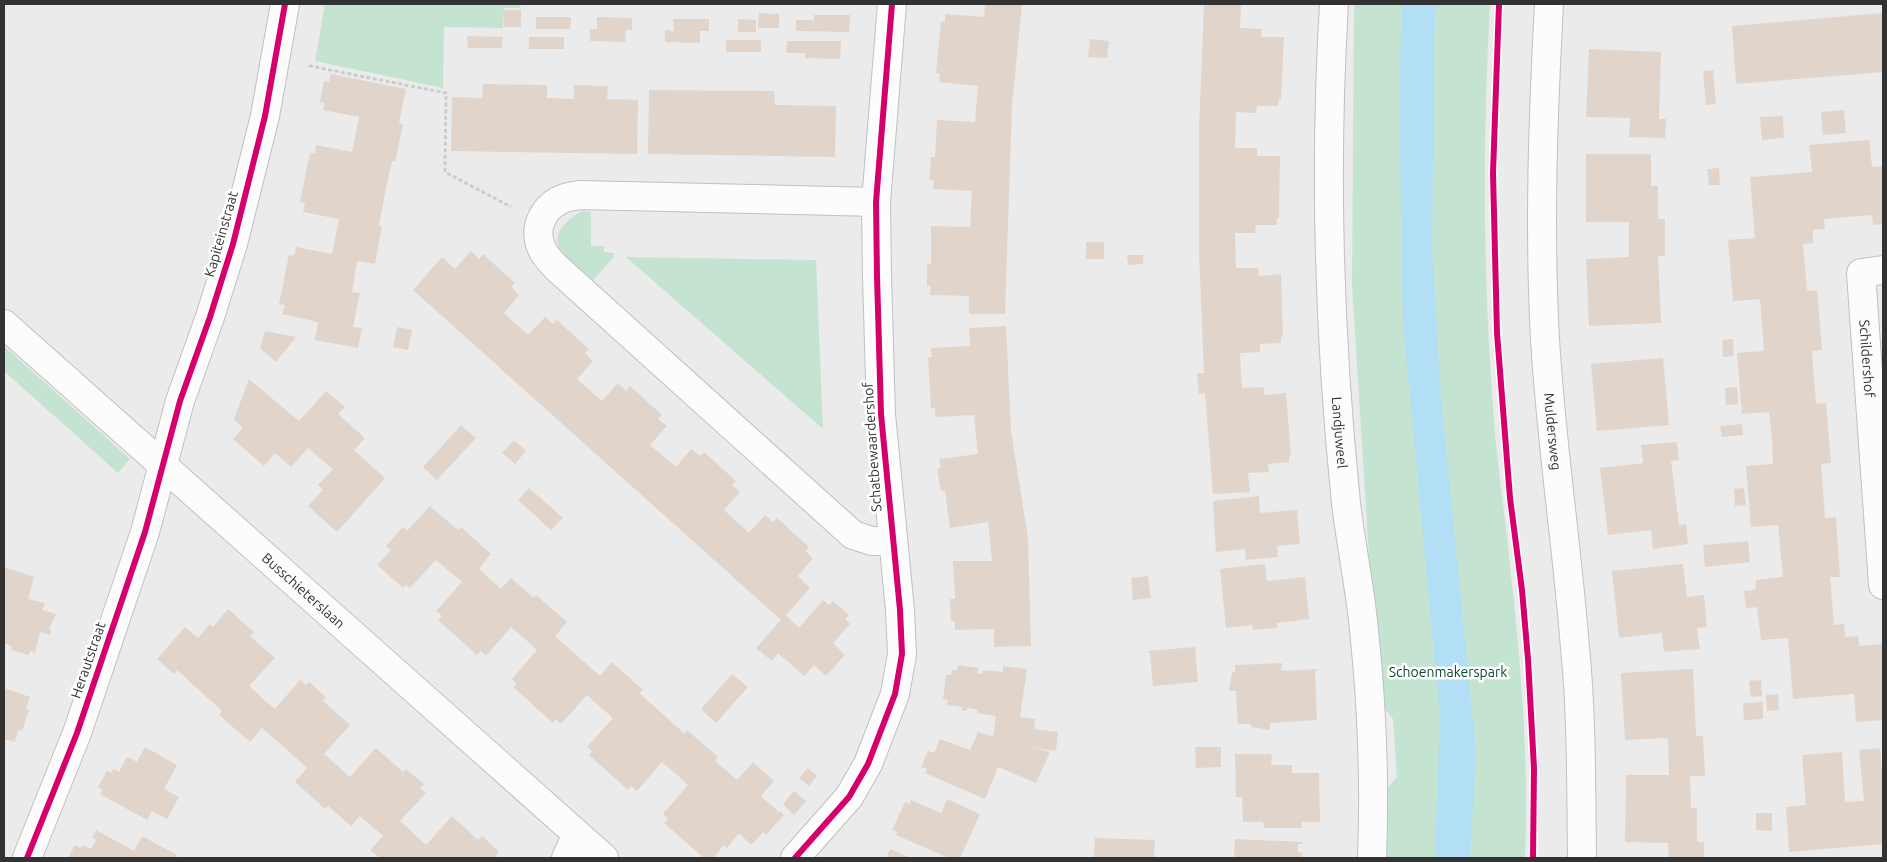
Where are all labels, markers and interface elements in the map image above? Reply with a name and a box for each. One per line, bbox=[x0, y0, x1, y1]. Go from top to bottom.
street label: Kapiteinstraat bbox=[201, 189, 241, 279]
street label: Schildershof bbox=[1856, 319, 1878, 399]
street label: Schatbewaardershof bbox=[859, 381, 885, 512]
street label: Muldersweg bbox=[1541, 392, 1565, 471]
street label: Landjuweel bbox=[1329, 396, 1351, 470]
street label: Busschieterslaan bbox=[259, 550, 348, 632]
street label: Herautstraat bbox=[67, 619, 109, 701]
park label: Schoenmakerspark bbox=[1389, 664, 1507, 680]

